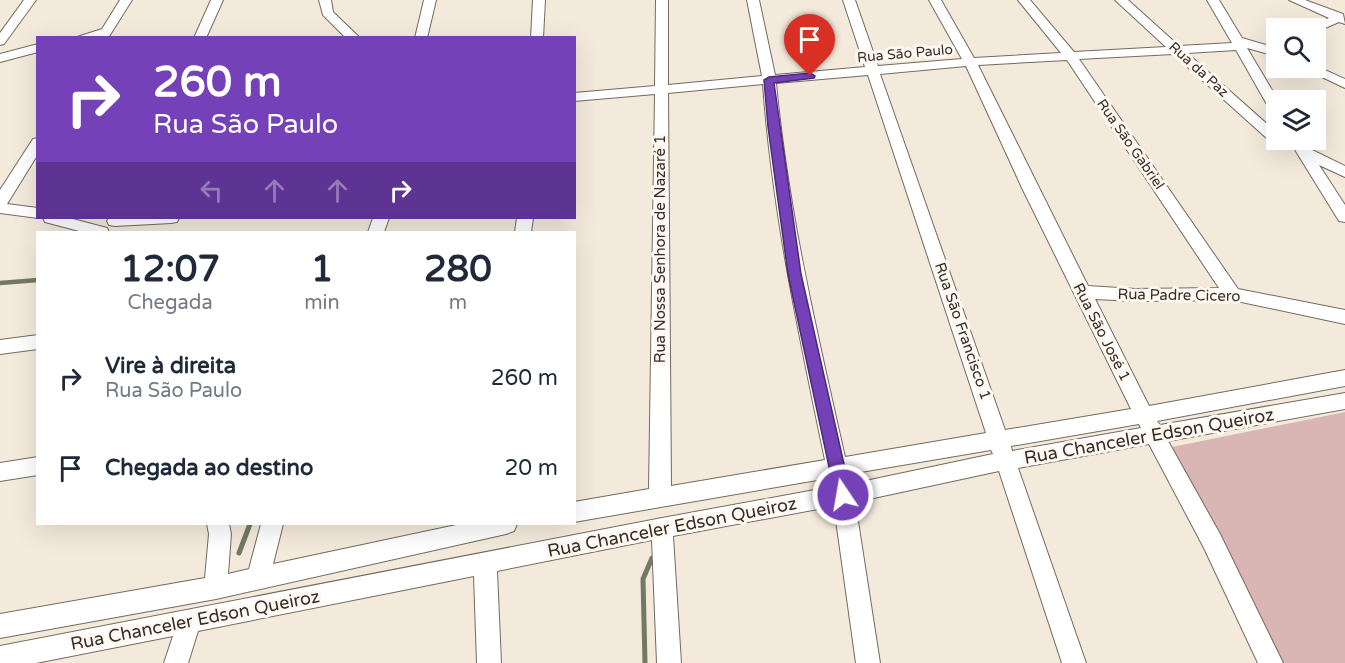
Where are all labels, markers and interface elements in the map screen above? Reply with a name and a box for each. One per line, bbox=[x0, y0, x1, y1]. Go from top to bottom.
pin bbox=[784, 14, 835, 76]
map controls bbox=[1266, 18, 1326, 150]
button: search bbox=[1266, 18, 1326, 78]
icon: arrive bbox=[793, 23, 826, 56]
street label: Rua da Paz bbox=[1165, 38, 1232, 101]
street label: Rua São Paulo bbox=[856, 41, 954, 66]
text: 260 m bbox=[153, 57, 282, 108]
icon: right bbox=[54, 60, 132, 138]
button: layers bbox=[1266, 90, 1326, 150]
street label: Rua São Gabriel bbox=[1093, 96, 1168, 193]
text: Rua São Paulo bbox=[153, 108, 338, 141]
street label: Rua Nossa Senhora de Nazaré 1 bbox=[651, 135, 669, 363]
icon: left bbox=[195, 174, 228, 207]
icon: ahead bbox=[258, 174, 291, 207]
icon: ahead bbox=[321, 174, 354, 207]
icon: right bbox=[384, 174, 417, 207]
text: 12:07 bbox=[120, 248, 220, 291]
text: 1 bbox=[311, 248, 333, 291]
text: 280 bbox=[424, 248, 492, 291]
street label: Rua São Francisco 1 bbox=[931, 260, 995, 402]
street label: Rua São José 1 bbox=[1069, 280, 1135, 384]
street label: Rua Padre Cicero bbox=[1117, 285, 1241, 305]
text: Chegada bbox=[128, 291, 213, 315]
text: min bbox=[304, 291, 340, 315]
text: m bbox=[449, 291, 467, 315]
text: Vire à direita bbox=[105, 353, 236, 379]
icon: right bbox=[54, 362, 87, 395]
text: 260 m bbox=[491, 365, 558, 391]
text: Rua São Paulo bbox=[105, 379, 242, 403]
street label: Rua Chanceler Edson Queiroz bbox=[1022, 403, 1276, 469]
icon: arrive bbox=[54, 452, 87, 485]
text: Chegada ao destino bbox=[105, 455, 313, 481]
text: 20 m bbox=[504, 455, 558, 481]
position arrow bbox=[811, 463, 875, 527]
street label: Rua Chanceler Edson Queiroz bbox=[545, 492, 799, 562]
street label: Rua Chanceler Edson Queiroz bbox=[68, 585, 322, 655]

